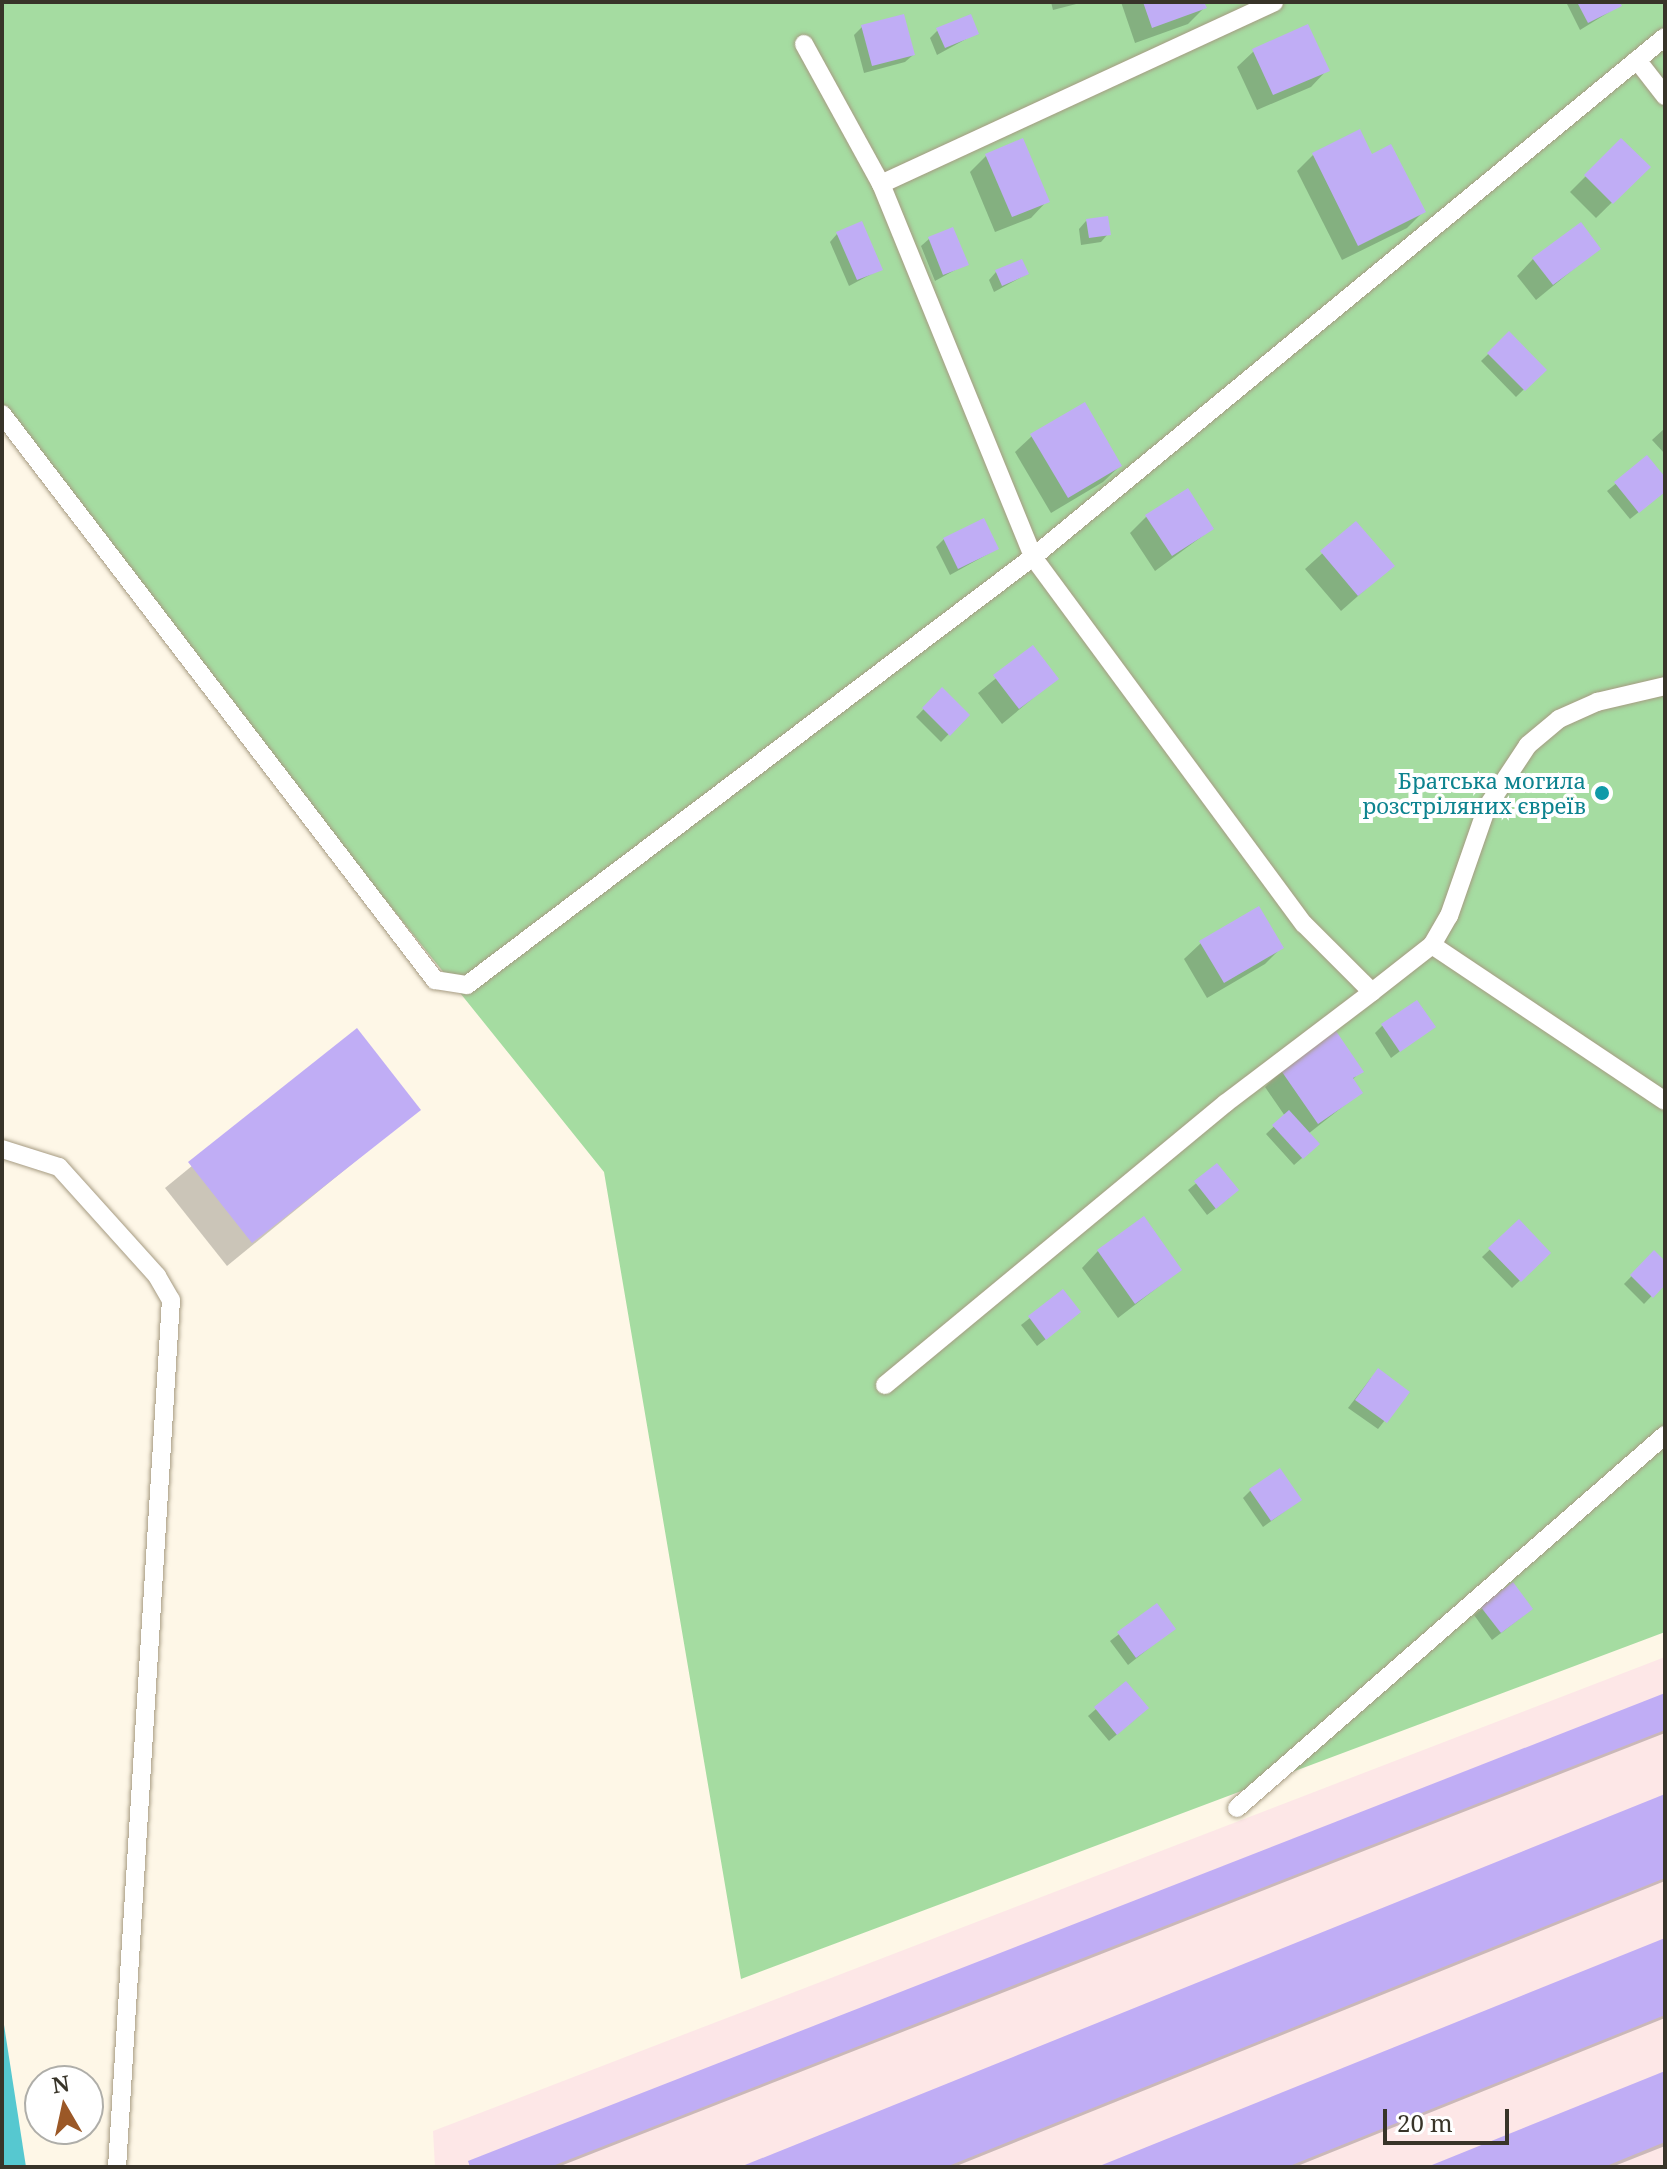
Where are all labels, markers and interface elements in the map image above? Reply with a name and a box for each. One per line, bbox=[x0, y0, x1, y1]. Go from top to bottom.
place label: Братська могила розстріляних євреїв bbox=[1362, 767, 1586, 818]
marker: Братська могила розстріляних євреїв bbox=[1593, 784, 1611, 802]
north arrow bbox=[24, 2065, 104, 2145]
text: N bbox=[50, 2067, 71, 2099]
scale bar bbox=[1387, 2093, 1513, 2143]
text: 20 m bbox=[1397, 2106, 1453, 2139]

